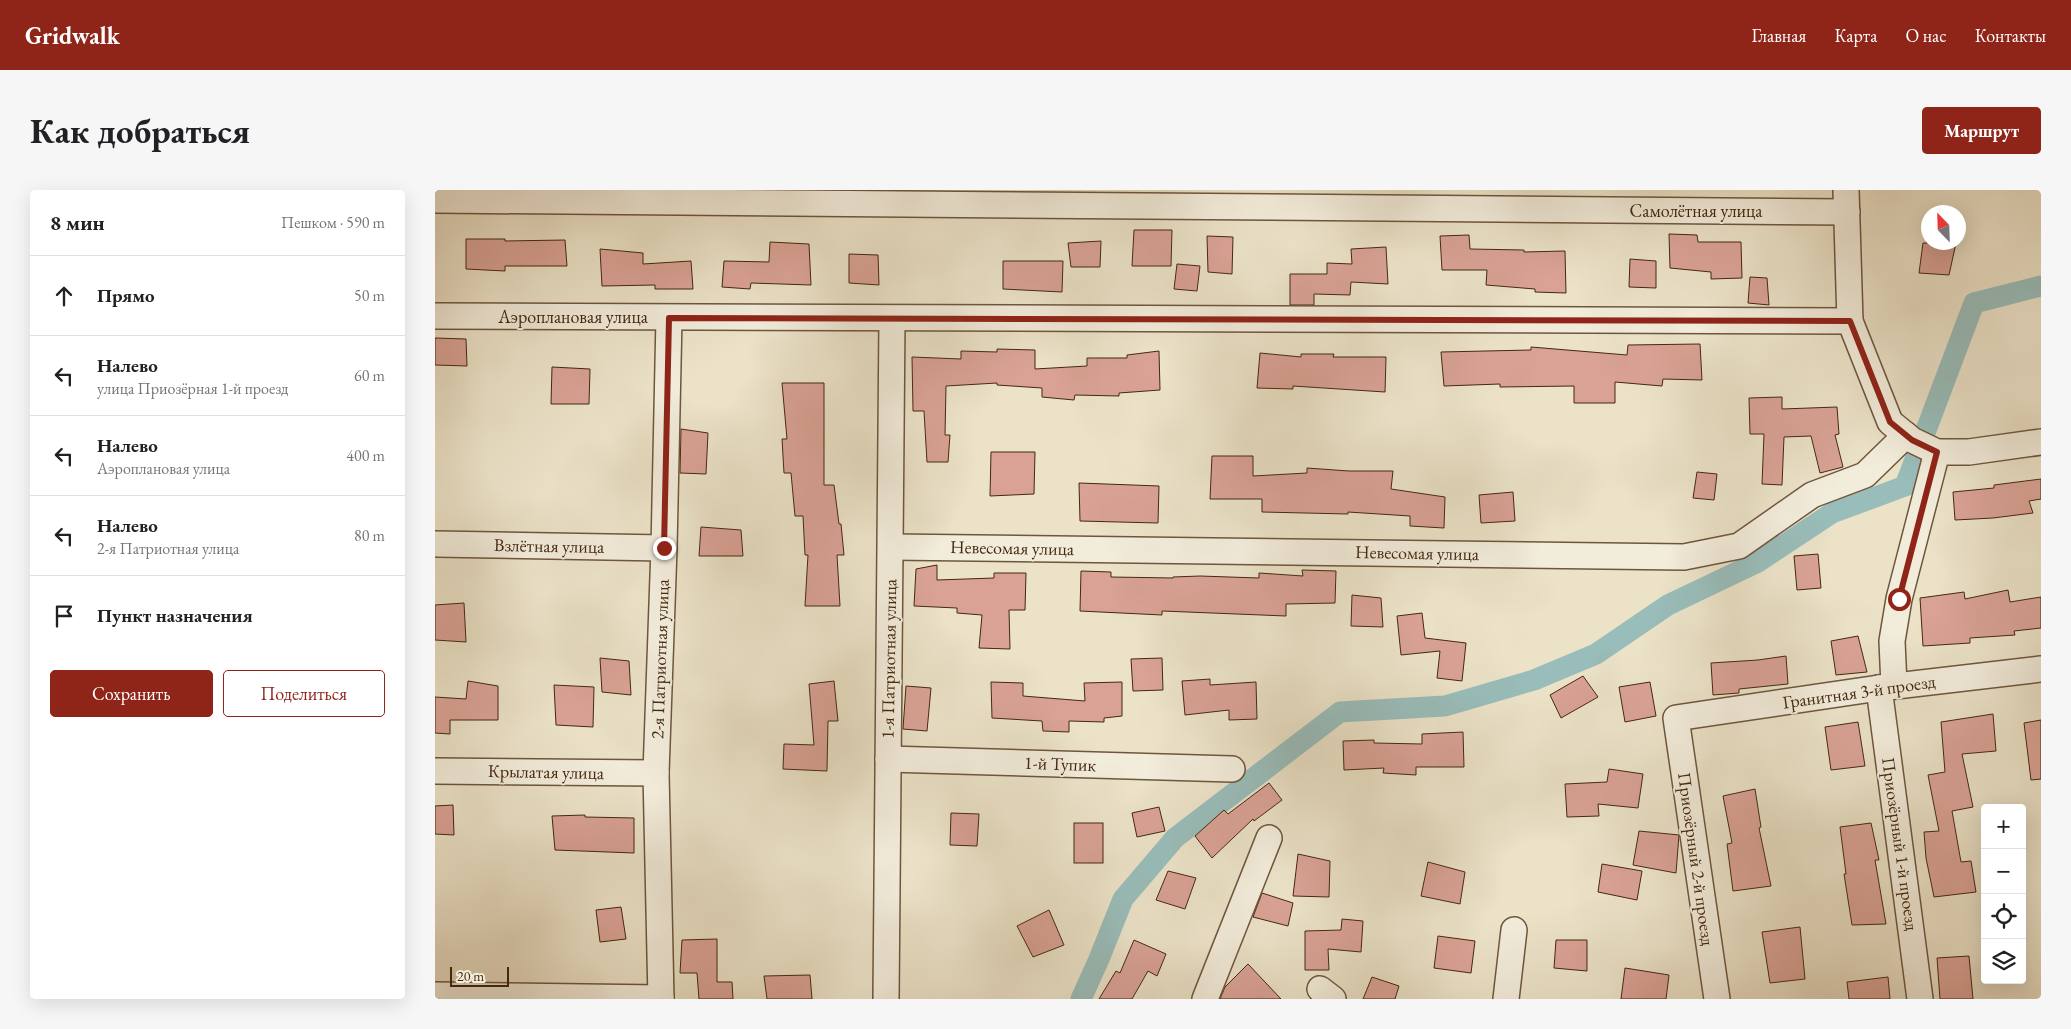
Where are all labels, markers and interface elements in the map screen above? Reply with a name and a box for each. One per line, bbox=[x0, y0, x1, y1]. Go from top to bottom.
text: Gridwalk bbox=[25, 20, 120, 51]
text: Главная bbox=[1752, 24, 1806, 47]
text: Карта bbox=[1834, 24, 1877, 47]
text: О нас bbox=[1905, 24, 1947, 47]
text: Контакты bbox=[1975, 24, 2046, 47]
button: Маршрут bbox=[1922, 107, 2041, 154]
text: Как добраться bbox=[30, 108, 250, 153]
street label: Самолётная улица bbox=[1630, 199, 1763, 222]
north arrow bbox=[1921, 205, 1966, 250]
text: 8 мин bbox=[50, 209, 105, 236]
text: Пешком · 590 m bbox=[281, 212, 385, 233]
icon: ahead bbox=[50, 282, 78, 310]
text: Прямо bbox=[97, 283, 155, 308]
text: 50 m bbox=[354, 285, 385, 306]
street label: Аэроплановая улица bbox=[497, 305, 649, 328]
text: Налево bbox=[97, 353, 158, 378]
icon: left bbox=[50, 362, 78, 390]
text: 60 m bbox=[354, 365, 385, 386]
text: улица Приозёрная 1-й проезд bbox=[97, 378, 288, 399]
text: Налево bbox=[97, 433, 158, 458]
icon: left bbox=[50, 442, 78, 470]
text: 400 m bbox=[346, 445, 385, 466]
text: Аэроплановая улица bbox=[97, 458, 230, 479]
text: Налево bbox=[97, 513, 158, 538]
icon: left bbox=[50, 522, 78, 550]
text: 80 m bbox=[354, 525, 385, 546]
street label: Взлётная улица bbox=[494, 533, 605, 558]
street label: Невесомая улица bbox=[950, 535, 1075, 560]
route end bbox=[653, 537, 676, 560]
text: 2-я Патриотная улица bbox=[97, 538, 239, 559]
street label: Невесомая улица bbox=[1355, 540, 1480, 565]
street label: 2-я Патриотная улица bbox=[645, 578, 674, 739]
street label: 1-я Патриотная улица bbox=[876, 578, 901, 739]
route start bbox=[1888, 588, 1911, 611]
icon: arrive bbox=[50, 602, 78, 630]
text: Пункт назначения bbox=[97, 603, 253, 628]
street label: Гранитная 3-й проезд bbox=[1781, 669, 1937, 714]
button: Сохранить bbox=[50, 670, 213, 717]
button: Поделиться bbox=[223, 670, 385, 717]
street label: 1-й Тупик bbox=[1024, 751, 1097, 776]
street label: Приозёрный 1-й проезд bbox=[1877, 756, 1924, 932]
street label: Крылатая улица bbox=[488, 759, 605, 784]
street label: Приозёрный 2-й проезд bbox=[1673, 771, 1720, 947]
map controls bbox=[1981, 804, 2026, 984]
button: + bbox=[1981, 804, 2026, 849]
button: − bbox=[1981, 849, 2026, 894]
button: locate bbox=[1981, 894, 2026, 939]
button: layers bbox=[1981, 939, 2026, 984]
scale bar bbox=[450, 964, 509, 987]
text: 20 m bbox=[457, 967, 484, 985]

